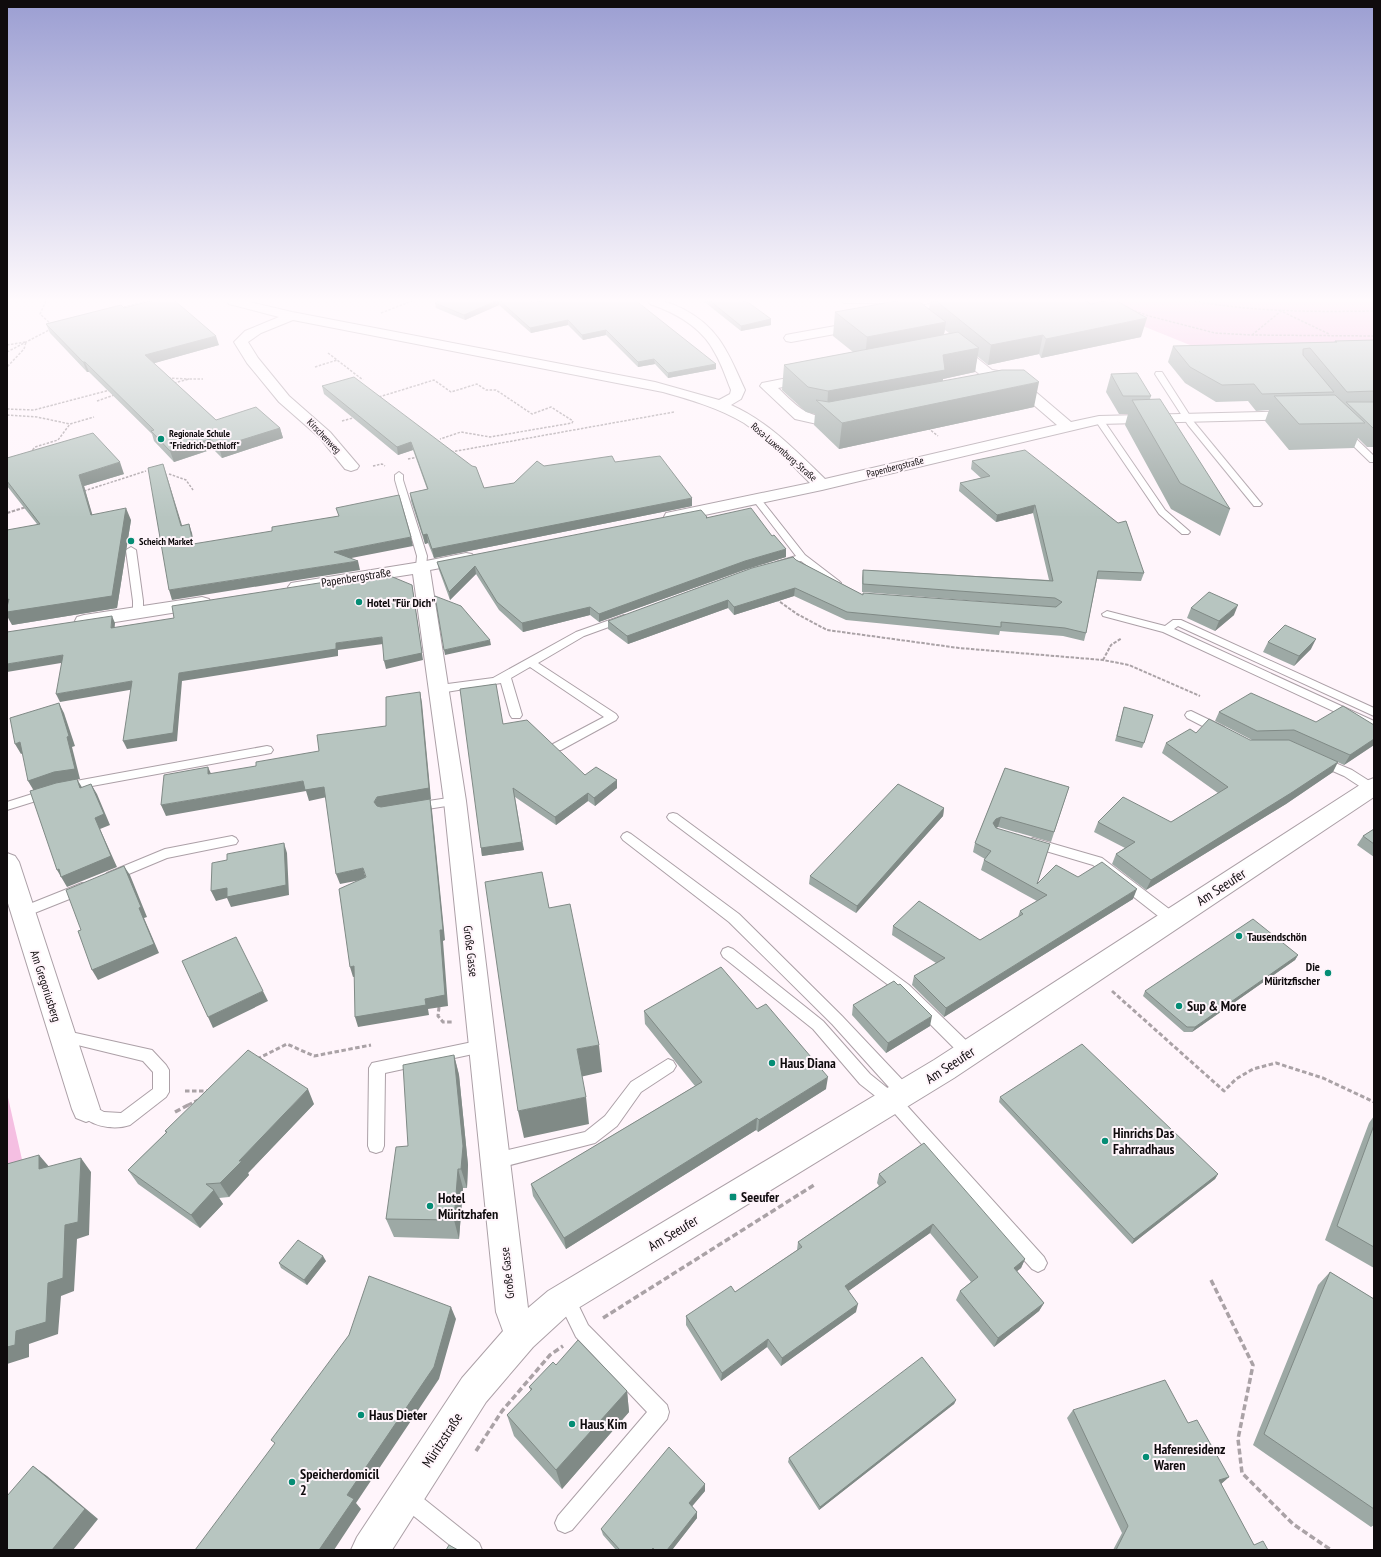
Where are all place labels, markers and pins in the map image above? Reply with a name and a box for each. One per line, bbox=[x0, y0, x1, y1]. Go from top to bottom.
place label: Regionale Schule "Friedrich-Dethloff" bbox=[169, 427, 240, 452]
marker: Regionale Schule "Friedrich-Dethloff" bbox=[156, 434, 166, 444]
place label: Scheich Market bbox=[139, 535, 193, 548]
marker: Scheich Market bbox=[126, 536, 136, 546]
place label: Hotel "Für Dich" bbox=[367, 595, 435, 610]
marker: Hotel "Für Dich" bbox=[354, 597, 364, 607]
place label: Tausendschön bbox=[1247, 929, 1307, 944]
marker: Tausendschön bbox=[1234, 931, 1244, 941]
place label: Die Müritzfischer bbox=[1264, 959, 1320, 988]
marker: Die Müritzfischer bbox=[1323, 968, 1333, 978]
place label: Sup & More bbox=[1187, 997, 1246, 1015]
marker: Sup & More bbox=[1174, 1001, 1184, 1011]
place label: Haus Diana bbox=[780, 1054, 836, 1072]
marker: Haus Diana bbox=[767, 1058, 777, 1068]
place label: Hinrichs Das Fahrradhaus bbox=[1113, 1124, 1174, 1158]
marker: Hinrichs Das Fahrradhaus bbox=[1100, 1136, 1110, 1146]
place label: Seeufer bbox=[741, 1188, 780, 1206]
place label: Hotel Müritzhafen bbox=[438, 1189, 498, 1223]
marker: Seeufer bbox=[728, 1192, 738, 1202]
marker: Hotel Müritzhafen bbox=[425, 1201, 435, 1211]
place label: Haus Dieter bbox=[369, 1406, 428, 1424]
marker: Haus Dieter bbox=[356, 1410, 366, 1420]
place label: Haus Kim bbox=[580, 1415, 627, 1433]
marker: Haus Kim bbox=[567, 1419, 577, 1429]
place label: Hafenresidenz Waren bbox=[1153, 1440, 1225, 1474]
marker: Hafenresidenz Waren bbox=[1141, 1452, 1151, 1462]
place label: Speicherdomicil 2 bbox=[300, 1465, 380, 1499]
marker: Speicherdomicil 2 bbox=[287, 1477, 297, 1487]

